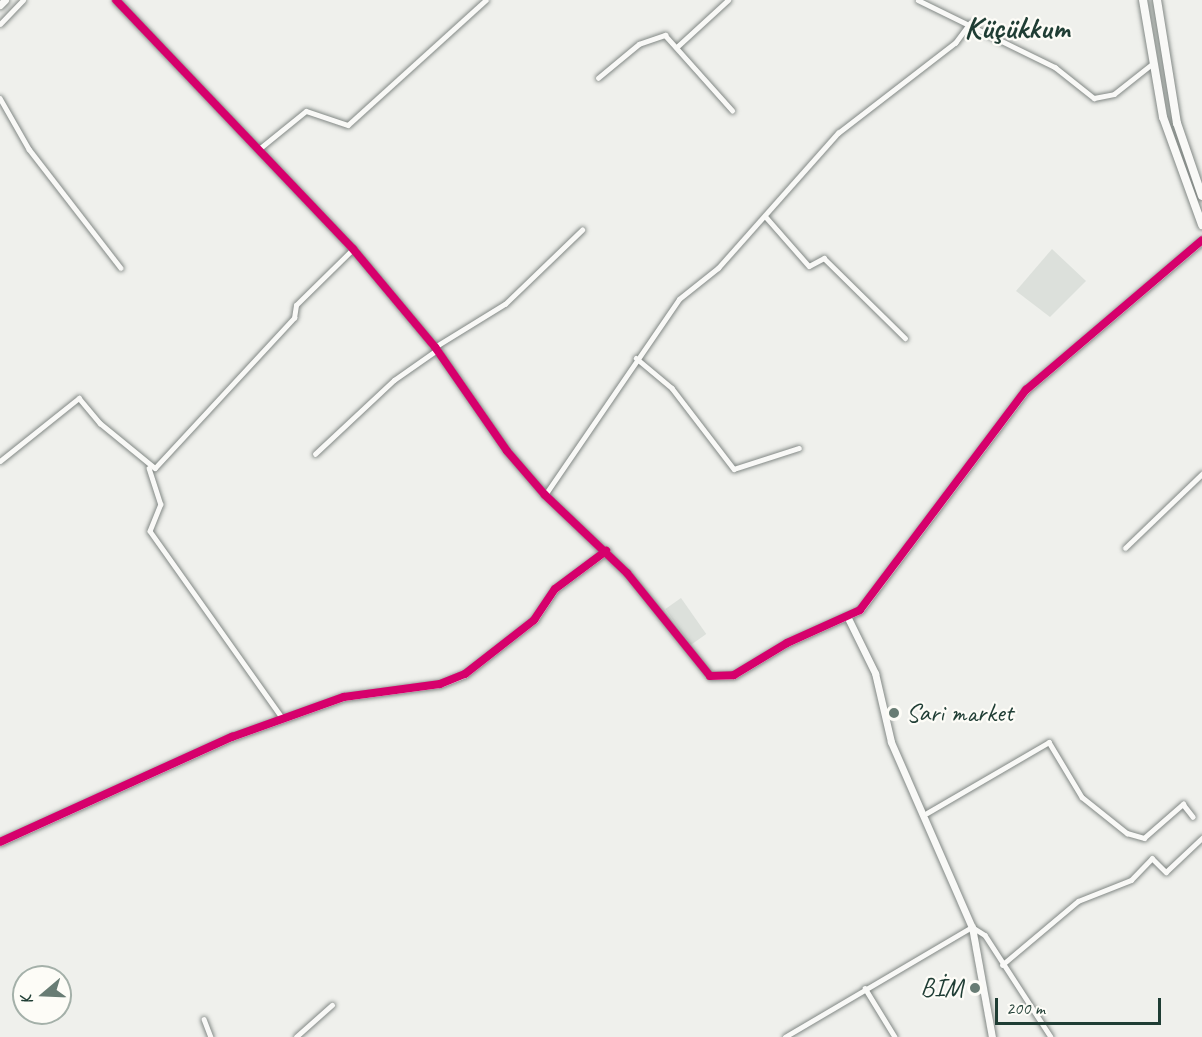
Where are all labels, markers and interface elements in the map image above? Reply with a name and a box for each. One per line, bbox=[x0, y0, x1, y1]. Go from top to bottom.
district label: Küçükkum bbox=[964, 9, 1070, 47]
place label: Sari market bbox=[906, 697, 1012, 729]
marker: Sari market bbox=[887, 706, 901, 720]
north arrow bbox=[12, 965, 72, 1025]
place label: BİM bbox=[920, 972, 963, 1004]
marker: BİM bbox=[968, 981, 982, 995]
scale bar bbox=[998, 986, 1164, 1024]
text: K bbox=[16, 993, 38, 1007]
text: 200 m bbox=[1006, 997, 1045, 1019]

